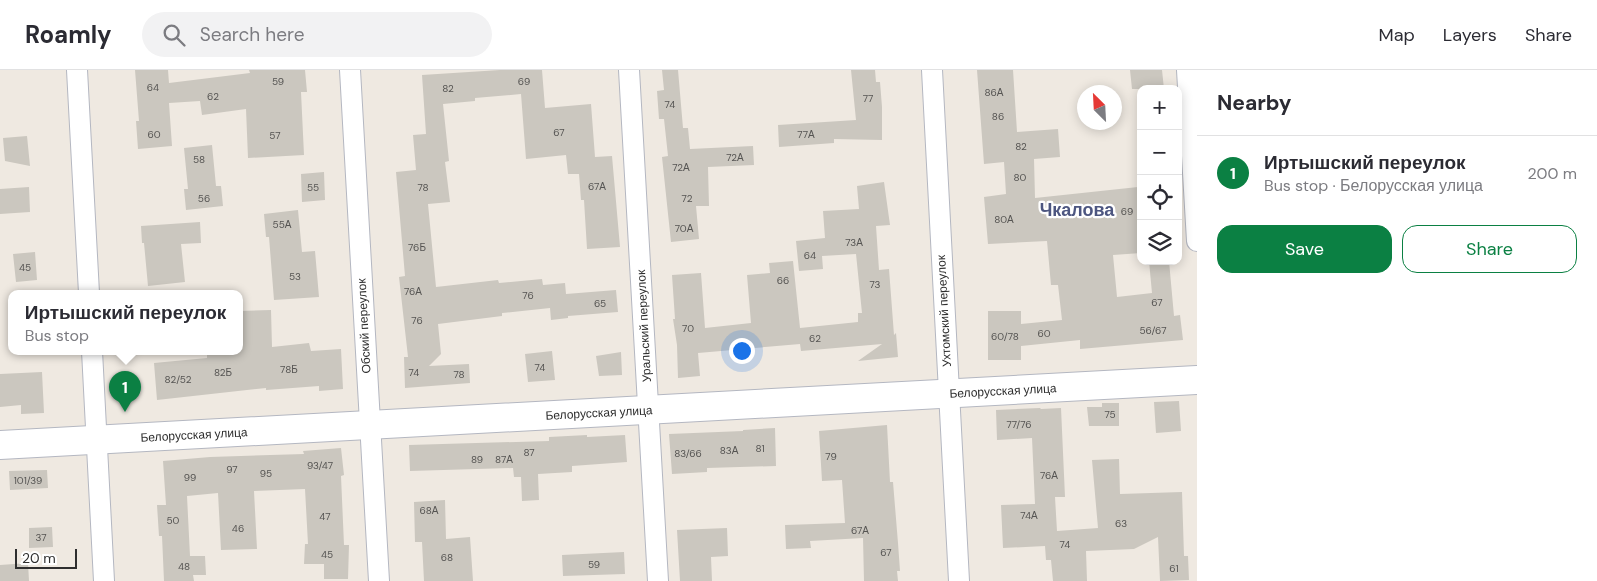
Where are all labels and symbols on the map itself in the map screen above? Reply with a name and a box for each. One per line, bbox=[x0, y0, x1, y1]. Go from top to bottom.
house number: 59 bbox=[272, 75, 284, 88]
house number: 69 bbox=[518, 75, 530, 88]
house number: 64 bbox=[147, 81, 159, 94]
house number: 82 bbox=[442, 82, 454, 95]
north arrow bbox=[1077, 85, 1122, 130]
house number: 86А bbox=[984, 86, 1004, 99]
house number: 62 bbox=[207, 90, 219, 103]
house number: 77 bbox=[863, 92, 873, 105]
house number: 74 bbox=[665, 98, 675, 111]
house number: 86 bbox=[992, 110, 1004, 123]
house number: 67 bbox=[553, 126, 565, 139]
house number: 60 bbox=[147, 128, 161, 141]
house number: 77А bbox=[797, 128, 815, 141]
house number: 57 bbox=[269, 129, 281, 142]
house number: 82 bbox=[1015, 140, 1027, 153]
house number: 72А bbox=[726, 151, 744, 164]
house number: 58 bbox=[193, 153, 205, 166]
house number: 72А bbox=[672, 161, 690, 174]
house number: 80 bbox=[1014, 171, 1027, 184]
house number: 67А bbox=[588, 180, 606, 193]
house number: 55 bbox=[307, 181, 319, 194]
house number: 78 bbox=[417, 181, 429, 194]
house number: 56 bbox=[198, 192, 210, 205]
house number: 72 bbox=[682, 192, 693, 205]
district label: Чкалова bbox=[1040, 198, 1115, 222]
house number: 69 bbox=[1121, 205, 1133, 218]
house number: 80А bbox=[994, 213, 1014, 226]
house number: 55А bbox=[273, 218, 292, 231]
house number: 70А bbox=[675, 222, 694, 235]
house number: 73А bbox=[845, 236, 863, 249]
house number: 76Б bbox=[408, 241, 426, 254]
house number: 64 bbox=[804, 249, 816, 262]
street label: Ухтомский переулок bbox=[933, 254, 955, 367]
house number: 45 bbox=[19, 261, 31, 274]
street label: Уральский переулок bbox=[633, 269, 655, 383]
house number: 53 bbox=[289, 270, 301, 283]
house number: 66 bbox=[777, 274, 789, 287]
street label: Обский переулок bbox=[353, 277, 374, 374]
house number: 73 bbox=[870, 278, 881, 291]
house number: 76А bbox=[404, 285, 422, 298]
house number: 76 bbox=[522, 289, 534, 302]
house number: 67 bbox=[1151, 296, 1163, 309]
house number: 65 bbox=[594, 297, 606, 310]
house number: 76 bbox=[411, 314, 423, 327]
house number: 70 bbox=[682, 322, 694, 335]
house number: 56/67 bbox=[1140, 324, 1166, 337]
house number: 60 bbox=[1037, 327, 1051, 340]
house number: 60/78 bbox=[991, 330, 1019, 343]
house number: 62 bbox=[809, 332, 821, 345]
your location bbox=[729, 338, 755, 364]
house number: 74 bbox=[535, 361, 545, 374]
house number: 78Б bbox=[280, 363, 298, 376]
house number: 82Б bbox=[214, 366, 233, 379]
house number: 74 bbox=[409, 366, 419, 379]
house number: 78 bbox=[453, 368, 465, 381]
pin: 1 bbox=[109, 371, 141, 412]
house number: 82/52 bbox=[165, 373, 192, 386]
street label: Белорусская улица bbox=[949, 380, 1057, 402]
street label: Белорусская улица bbox=[545, 402, 653, 424]
house number: 75 bbox=[1104, 408, 1116, 421]
house number: 77/76 bbox=[1006, 418, 1032, 431]
street label: Белорусская улица bbox=[140, 424, 248, 446]
house number: 81 bbox=[756, 442, 765, 455]
house number: 83А bbox=[720, 444, 739, 457]
house number: 87 bbox=[523, 446, 535, 459]
house number: 83/66 bbox=[674, 447, 702, 460]
house number: 79 bbox=[825, 450, 837, 463]
house number: 89 bbox=[471, 453, 483, 466]
house number: 87А bbox=[495, 453, 513, 466]
house number: 93/47 bbox=[307, 459, 333, 472]
house number: 97 bbox=[226, 463, 238, 476]
house number: 95 bbox=[260, 467, 272, 480]
house number: 76А bbox=[1040, 469, 1058, 482]
house number: 99 bbox=[184, 471, 196, 484]
house number: 101/39 bbox=[14, 474, 42, 487]
house number: 68А bbox=[419, 504, 439, 517]
house number: 74А bbox=[1020, 509, 1038, 522]
house number: 47 bbox=[319, 510, 331, 523]
house number: 50 bbox=[167, 514, 180, 527]
house number: 63 bbox=[1115, 517, 1127, 530]
house number: 46 bbox=[232, 522, 244, 535]
house number: 67А bbox=[851, 524, 869, 537]
house number: 37 bbox=[35, 531, 47, 544]
house number: 74 bbox=[1060, 538, 1070, 551]
scale bar bbox=[15, 546, 78, 569]
house number: 67 bbox=[880, 546, 892, 559]
house number: 45 bbox=[321, 548, 333, 561]
house number: 68 bbox=[441, 551, 453, 564]
house number: 59 bbox=[588, 558, 600, 571]
house number: 48 bbox=[178, 560, 190, 573]
house number: 61 bbox=[1169, 562, 1179, 575]

